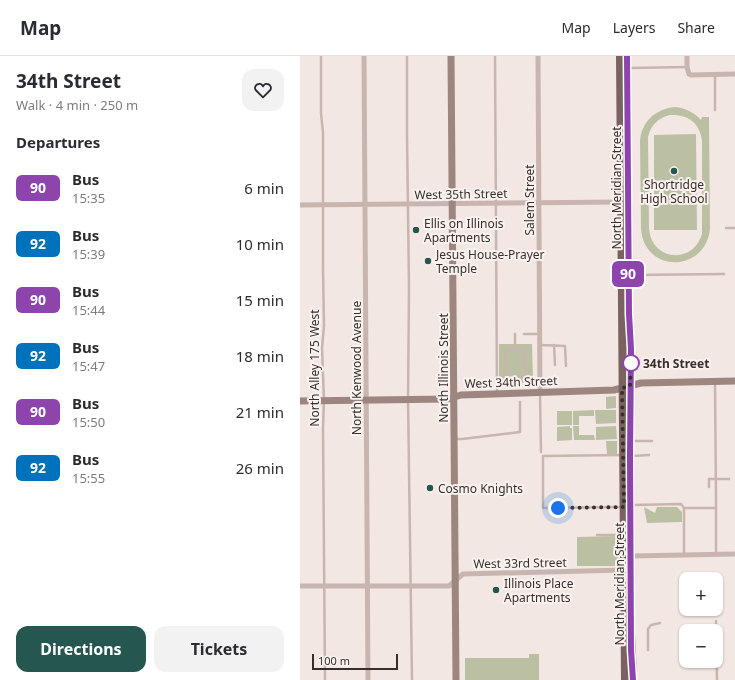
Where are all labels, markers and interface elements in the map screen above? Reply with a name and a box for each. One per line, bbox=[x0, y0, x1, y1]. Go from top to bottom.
text: Map bbox=[20, 15, 61, 41]
text: Map bbox=[562, 18, 591, 37]
text: Layers bbox=[613, 18, 655, 37]
text: Share bbox=[677, 18, 715, 37]
text: 34th Street bbox=[16, 68, 121, 94]
button: heart bbox=[242, 69, 284, 111]
text: Walk · 4 min · 250 m bbox=[16, 96, 138, 114]
street label: North Meridian Street bbox=[608, 126, 625, 250]
text: Departures bbox=[16, 132, 100, 152]
street label: Salem Street bbox=[521, 164, 538, 236]
marker: Shortridge High School bbox=[669, 166, 679, 176]
text: Bus bbox=[72, 169, 99, 189]
place label: Shortridge High School bbox=[640, 176, 708, 207]
text: 90 bbox=[30, 178, 46, 197]
text: 6 min bbox=[244, 178, 284, 198]
street label: West 35th Street bbox=[414, 185, 508, 203]
text: 15:35 bbox=[72, 189, 105, 207]
place label: Ellis on Illinois Apartments bbox=[424, 215, 504, 246]
text: Bus bbox=[72, 225, 99, 245]
marker: Ellis on Illinois Apartments bbox=[411, 225, 421, 235]
text: 92 bbox=[30, 234, 46, 253]
text: 10 min bbox=[236, 234, 284, 254]
text: 15:39 bbox=[72, 245, 105, 263]
place label: Jesus House-Prayer Temple bbox=[435, 246, 545, 277]
marker: Jesus House-Prayer Temple bbox=[423, 256, 433, 266]
line badge: 90 bbox=[610, 261, 646, 287]
text: 90 bbox=[620, 264, 636, 283]
text: Bus bbox=[72, 281, 99, 301]
text: 90 bbox=[30, 290, 46, 309]
text: 15 min bbox=[236, 290, 284, 310]
text: 15:44 bbox=[72, 301, 105, 319]
street label: North Kenwood Avenue bbox=[348, 301, 365, 435]
street label: North Alley 175 West bbox=[306, 309, 323, 427]
street label: North Illinois Street bbox=[435, 312, 452, 423]
text: Bus bbox=[72, 337, 99, 357]
text: 92 bbox=[30, 346, 46, 365]
text: 18 min bbox=[236, 346, 284, 366]
marker: 34th Street bbox=[622, 354, 640, 372]
place label: 34th Street bbox=[643, 355, 709, 372]
text: 15:47 bbox=[72, 357, 105, 375]
street label: West 34th Street bbox=[464, 372, 558, 392]
text: Bus bbox=[72, 393, 99, 413]
text: 90 bbox=[30, 402, 46, 421]
text: 21 min bbox=[236, 402, 284, 422]
text: 15:50 bbox=[72, 413, 105, 431]
text: Bus bbox=[72, 449, 99, 469]
text: 92 bbox=[30, 458, 46, 477]
text: 26 min bbox=[236, 458, 284, 478]
text: 15:55 bbox=[72, 469, 105, 487]
place label: Cosmo Knights bbox=[438, 480, 523, 497]
marker: Cosmo Knights bbox=[425, 483, 435, 493]
your location bbox=[548, 498, 568, 518]
street label: North Meridian Street bbox=[611, 522, 628, 646]
street label: West 33rd Street bbox=[473, 554, 567, 572]
map controls bbox=[679, 572, 723, 668]
button: + bbox=[679, 572, 723, 616]
place label: Illinois Place Apartments bbox=[504, 575, 574, 606]
marker: Illinois Place Apartments bbox=[491, 585, 501, 595]
button: − bbox=[679, 624, 723, 668]
button: Directions bbox=[16, 626, 146, 672]
button: Tickets bbox=[154, 626, 284, 672]
scale bar bbox=[312, 652, 398, 671]
text: 100 m bbox=[318, 653, 350, 668]

